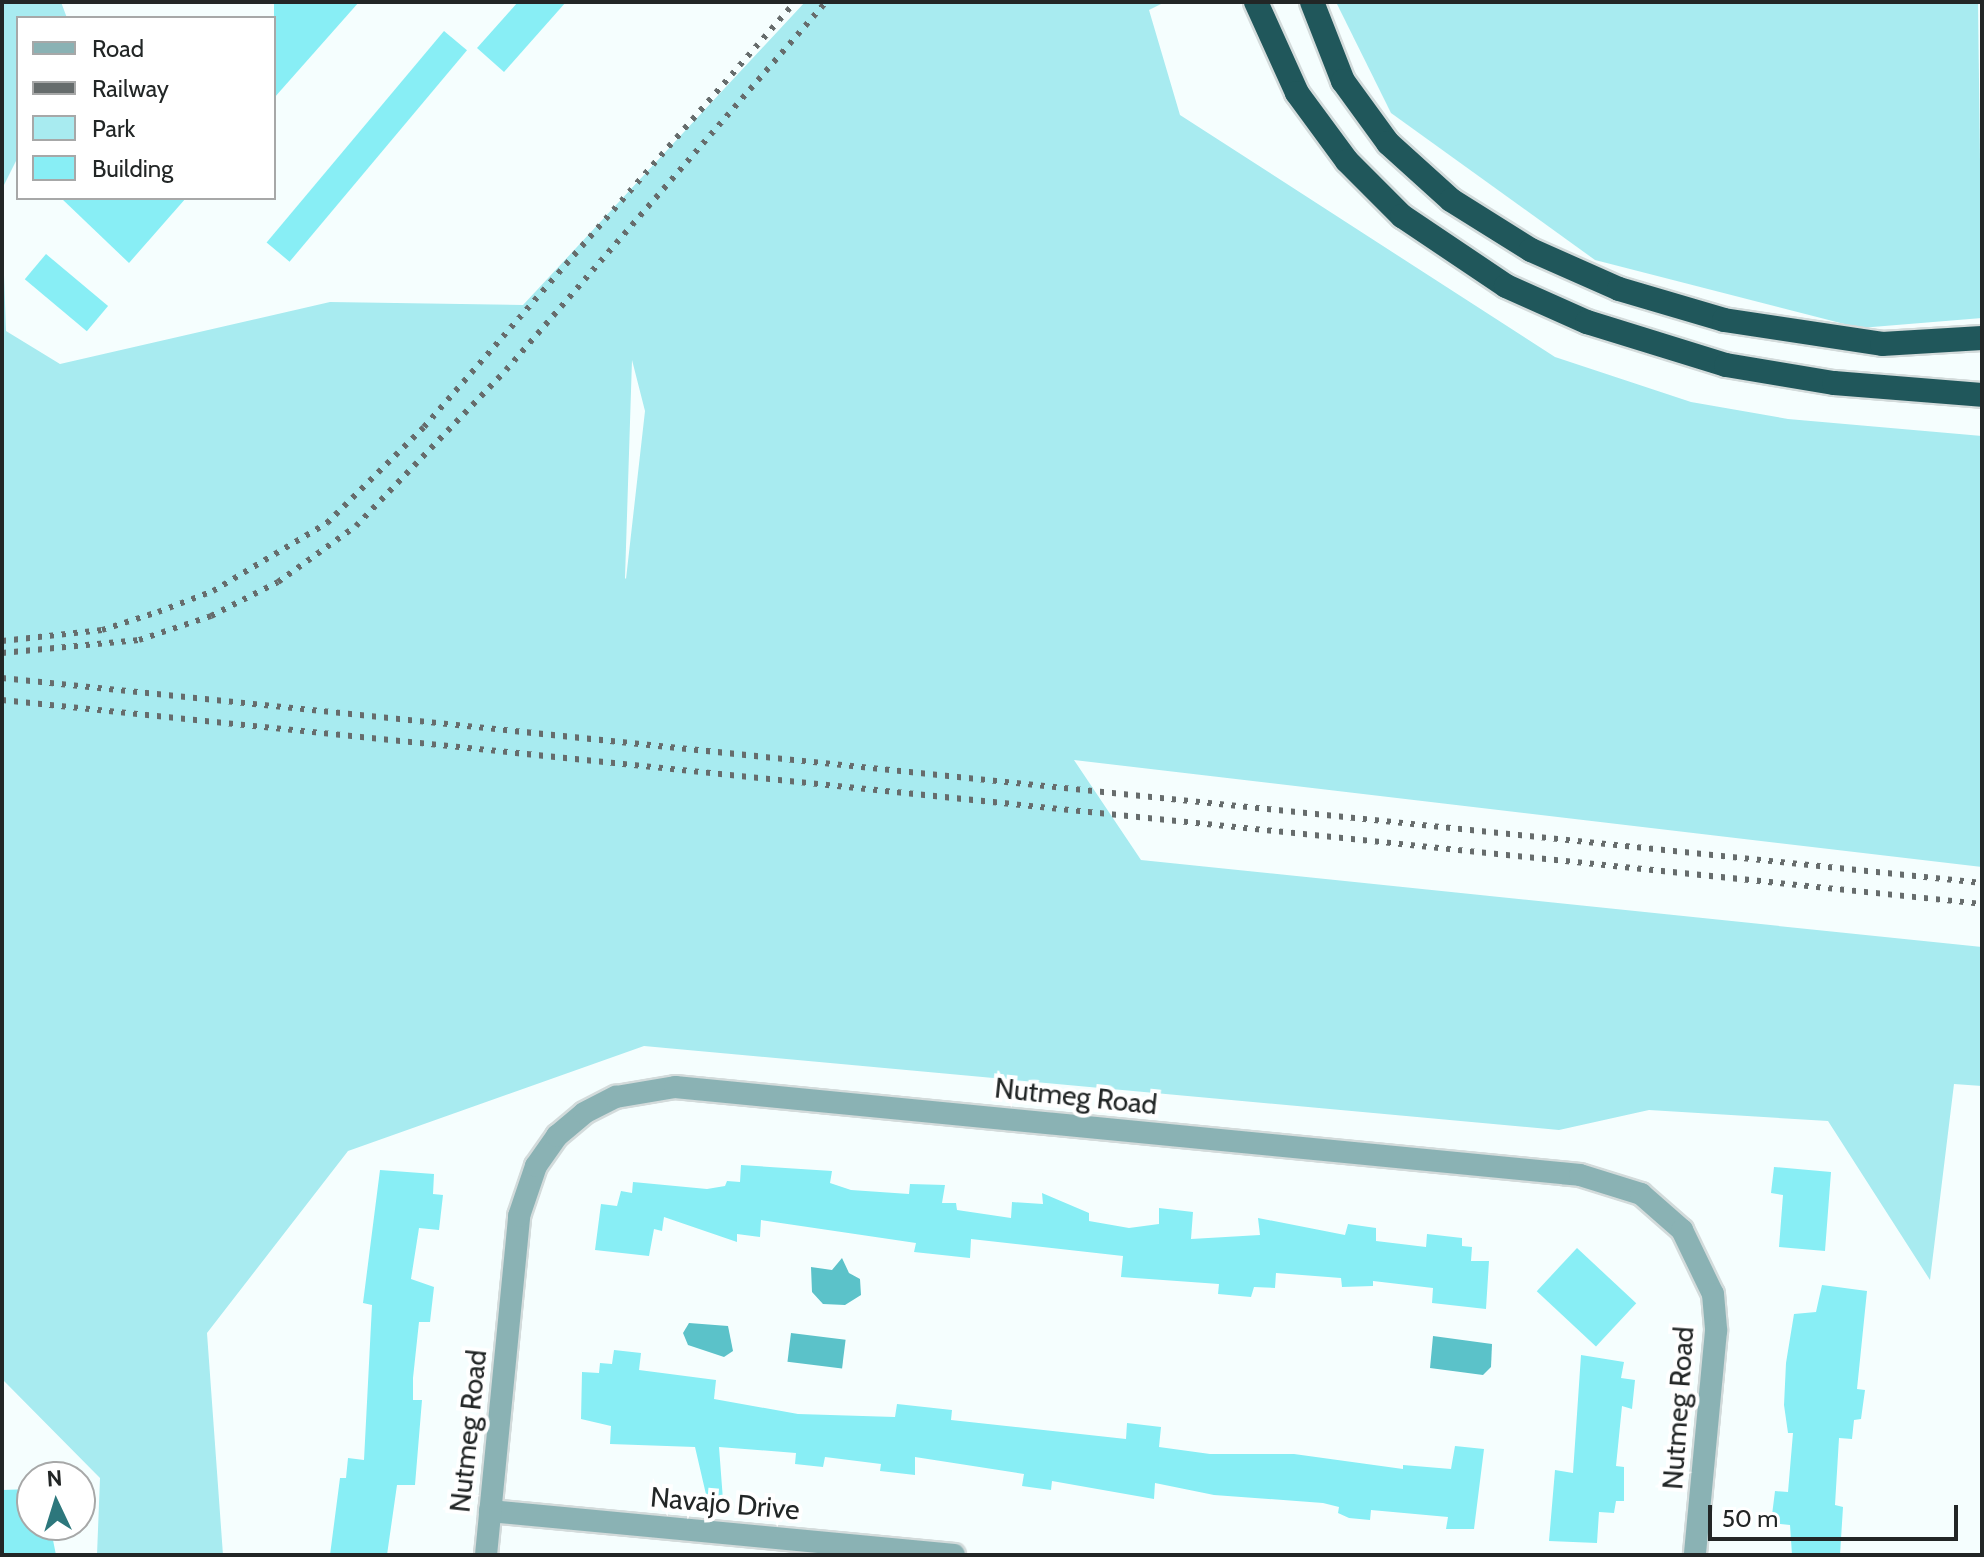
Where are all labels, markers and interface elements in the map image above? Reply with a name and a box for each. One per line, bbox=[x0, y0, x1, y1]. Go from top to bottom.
legend bbox=[16, 16, 276, 200]
text: Road bbox=[92, 34, 144, 63]
text: Railway bbox=[92, 74, 169, 103]
text: Park bbox=[92, 114, 135, 143]
text: Building bbox=[92, 154, 173, 183]
street label: Nutmeg Road bbox=[993, 1071, 1159, 1121]
street label: Nutmeg Road bbox=[1656, 1325, 1700, 1491]
street label: Nutmeg Road bbox=[443, 1348, 493, 1514]
north arrow bbox=[16, 1461, 96, 1541]
text: N bbox=[46, 1465, 63, 1493]
street label: Navajo Drive bbox=[649, 1480, 801, 1526]
scale bar bbox=[1712, 1489, 1962, 1539]
text: 50 m bbox=[1722, 1504, 1778, 1533]

